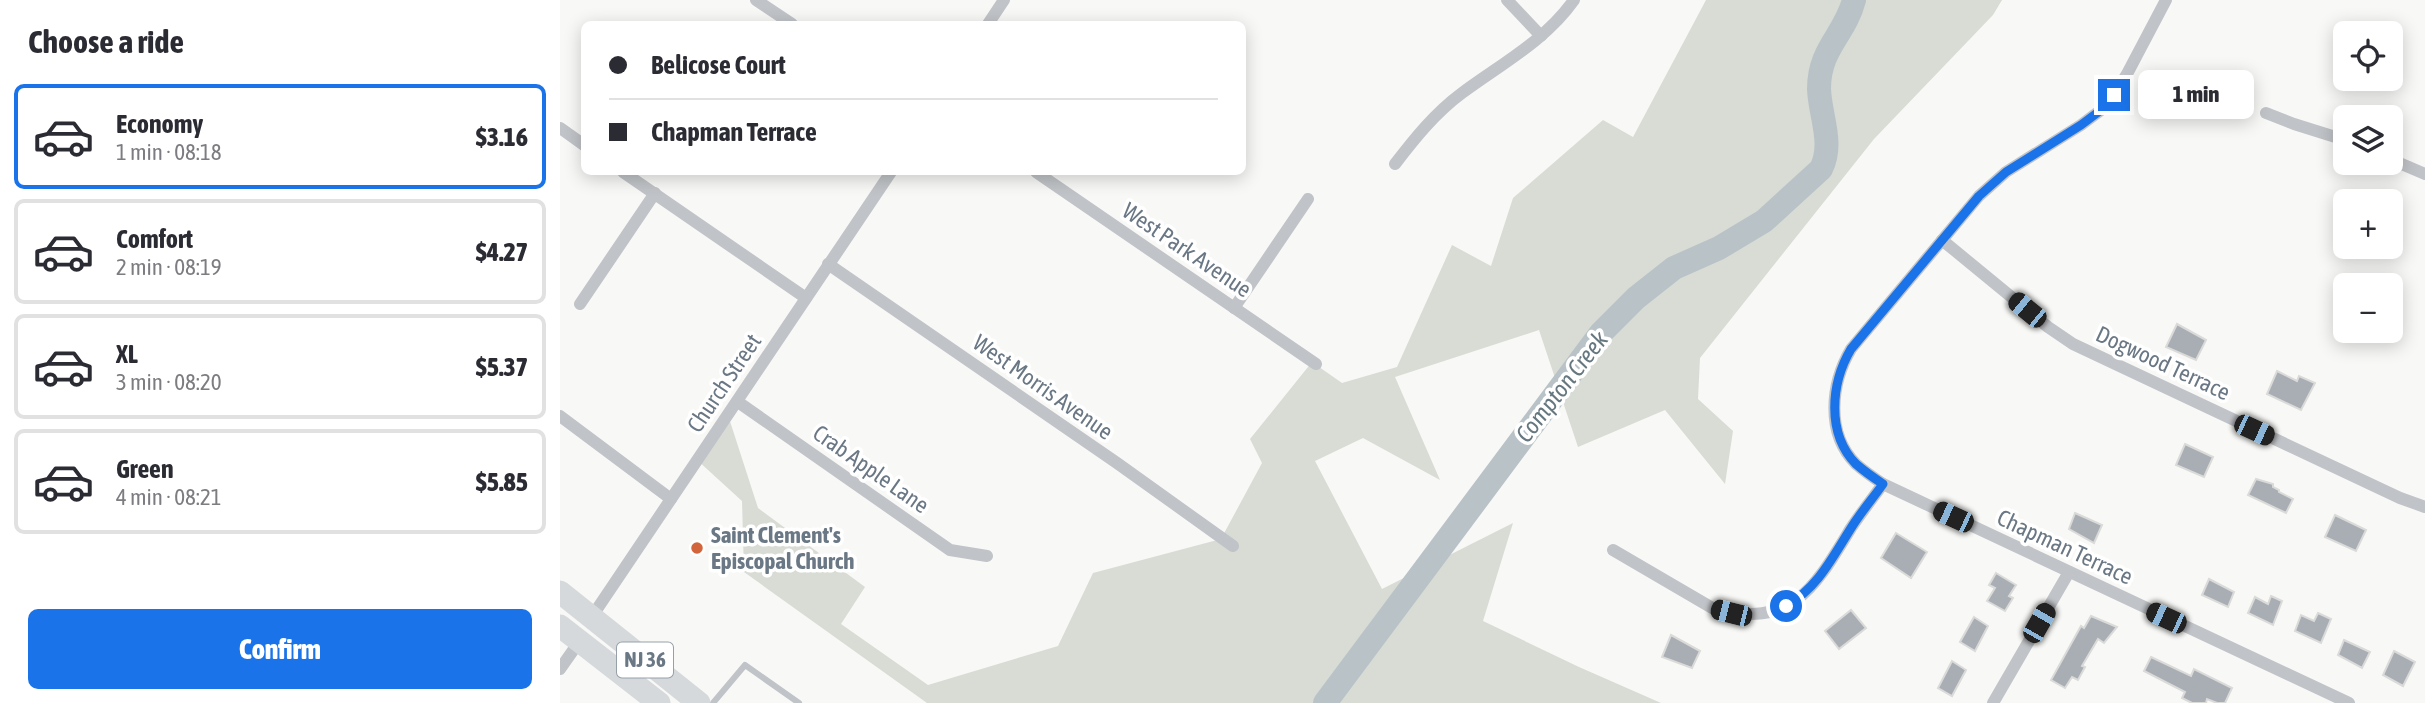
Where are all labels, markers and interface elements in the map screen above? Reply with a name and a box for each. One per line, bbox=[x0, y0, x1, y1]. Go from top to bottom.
map controls bbox=[2333, 21, 2403, 343]
button: locate bbox=[2333, 21, 2403, 91]
text: Choose a ride bbox=[28, 23, 184, 60]
text: Belicose Court bbox=[651, 50, 786, 80]
callout: 1 min bbox=[2138, 70, 2254, 119]
route end bbox=[2098, 79, 2130, 111]
text: 1 min bbox=[2173, 81, 2219, 107]
icon: car bbox=[32, 105, 95, 168]
button: layers bbox=[2333, 105, 2403, 175]
text: Economy bbox=[116, 109, 203, 139]
text: Chapman Terrace bbox=[651, 117, 817, 147]
text: $3.16 bbox=[476, 122, 528, 152]
text: 1 min · 08:18 bbox=[116, 139, 222, 165]
button: + bbox=[2333, 189, 2403, 259]
street label: West Park Avenue bbox=[1118, 197, 1256, 303]
icon: car bbox=[32, 220, 95, 283]
text: Comfort bbox=[116, 224, 193, 254]
text: $4.27 bbox=[476, 237, 528, 267]
text: 2 min · 08:19 bbox=[116, 254, 222, 280]
button: − bbox=[2333, 273, 2403, 343]
car bbox=[2005, 289, 2050, 331]
street label: Dogwood Terrace bbox=[2092, 321, 2234, 405]
water label: Compton Creek bbox=[1510, 326, 1613, 447]
street label: Church Street bbox=[682, 329, 766, 437]
street label: West Morris Avenue bbox=[968, 329, 1118, 445]
icon: car bbox=[32, 335, 95, 398]
text: XL bbox=[116, 339, 138, 369]
text: $5.37 bbox=[476, 352, 528, 382]
text: 3 min · 08:20 bbox=[116, 369, 222, 395]
car bbox=[2231, 412, 2278, 448]
street label: Crab Apple Lane bbox=[808, 420, 934, 518]
icon: car bbox=[32, 450, 95, 513]
text: Green bbox=[116, 454, 174, 484]
text: $5.85 bbox=[476, 467, 528, 497]
text: 4 min · 08:21 bbox=[116, 484, 222, 510]
car bbox=[1930, 499, 1977, 535]
street label: Chapman Terrace bbox=[1993, 504, 2137, 590]
place label: Saint Clement's Episcopal Church bbox=[711, 522, 854, 574]
marker: Saint Clement's Episcopal Church bbox=[689, 540, 705, 556]
route start bbox=[1770, 590, 1802, 622]
car bbox=[1709, 598, 1754, 628]
car bbox=[2020, 600, 2059, 646]
car bbox=[2143, 600, 2190, 636]
button: Confirm bbox=[28, 609, 532, 689]
road number: NJ 36 bbox=[617, 642, 673, 678]

